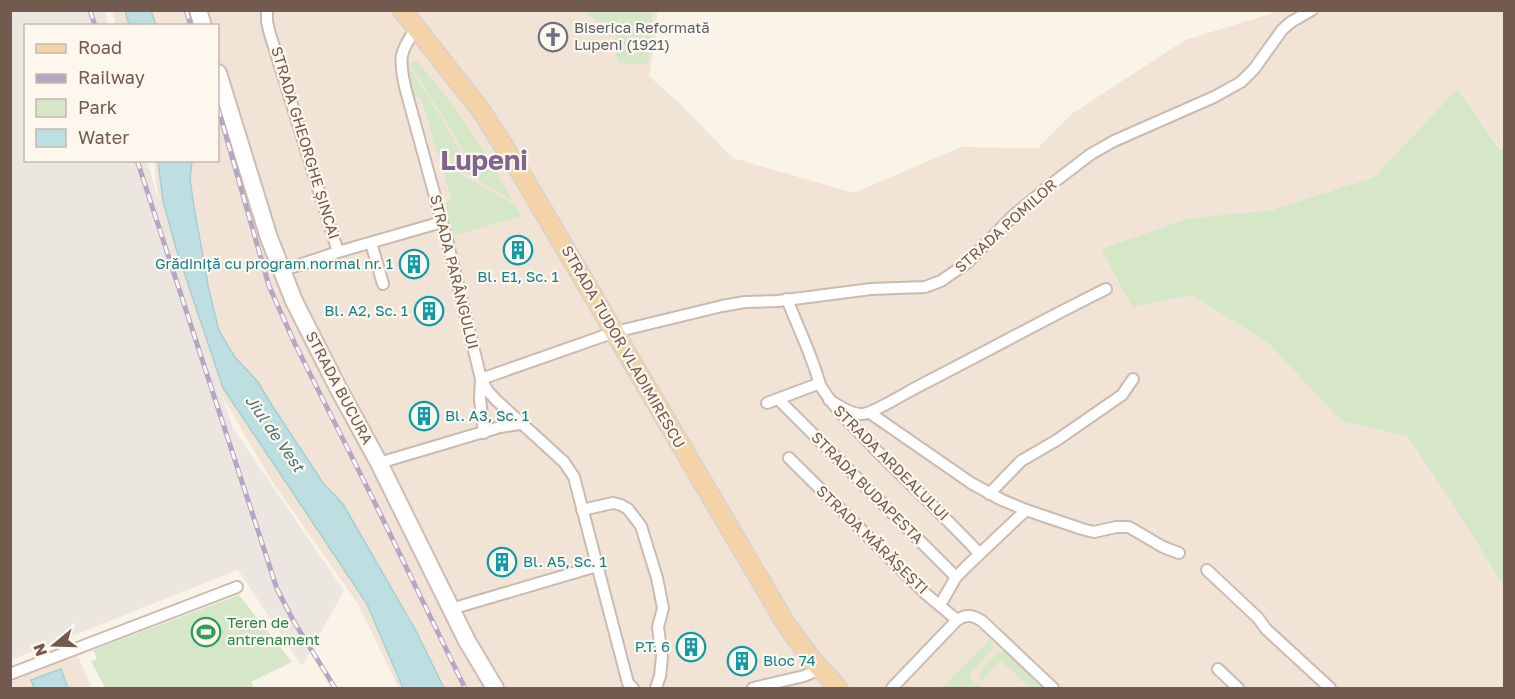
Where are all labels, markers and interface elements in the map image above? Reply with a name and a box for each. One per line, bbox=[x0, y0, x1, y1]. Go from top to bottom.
place label: Biserica Reformată Lupeni (1921) bbox=[574, 18, 710, 53]
church icon: Biserica Reformată Lupeni (1921) bbox=[537, 21, 569, 53]
legend bbox=[24, 24, 219, 162]
text: Road bbox=[78, 36, 122, 58]
street label: STRADA GHEORGHE ȘINCAI bbox=[268, 44, 344, 241]
text: Railway bbox=[78, 66, 145, 88]
text: Park bbox=[78, 96, 117, 118]
text: Water bbox=[78, 126, 129, 148]
district label: Lupeni bbox=[440, 144, 528, 176]
street label: STRADA POMILOR bbox=[951, 175, 1060, 276]
street label: STRADA PARÂNGULUI bbox=[427, 193, 483, 351]
building icon: Bl. E1, Sc. 1 bbox=[502, 234, 534, 266]
street label: STRADA TUDOR VLADIMIRESCU bbox=[558, 242, 689, 451]
building icon: Grădiniță cu program normal nr. 1 bbox=[398, 248, 430, 280]
place label: Grădiniță cu program normal nr. 1 bbox=[155, 254, 393, 272]
place label: Bl. E1, Sc. 1 bbox=[477, 267, 559, 285]
building icon: Bl. A2, Sc. 1 bbox=[413, 295, 445, 327]
place label: Bl. A2, Sc. 1 bbox=[324, 301, 408, 319]
street label: STRADA BUCURA bbox=[302, 328, 377, 447]
water label: Jiul de Vest bbox=[241, 391, 310, 476]
building icon: Bl. A3, Sc. 1 bbox=[408, 400, 440, 432]
street label: STRADA ARDEALULUI bbox=[830, 401, 953, 524]
place label: Bl. A3, Sc. 1 bbox=[445, 406, 529, 424]
street label: STRADA BUDAPESTA bbox=[808, 428, 927, 547]
street label: STRADA MĂRĂȘEȘTI bbox=[813, 481, 932, 597]
building icon: Bl. A5, Sc. 1 bbox=[486, 546, 518, 578]
place label: Bl. A5, Sc. 1 bbox=[523, 552, 607, 570]
place label: Teren de antrenament bbox=[227, 613, 320, 648]
north arrow bbox=[24, 615, 84, 675]
sports icon: Teren de antrenament bbox=[190, 616, 222, 648]
building icon: P.T. 6 bbox=[675, 631, 707, 663]
place label: P.T. 6 bbox=[635, 637, 670, 655]
text: N bbox=[28, 641, 51, 659]
building icon: Bloc 74 bbox=[726, 645, 758, 677]
place label: Bloc 74 bbox=[763, 651, 816, 669]

